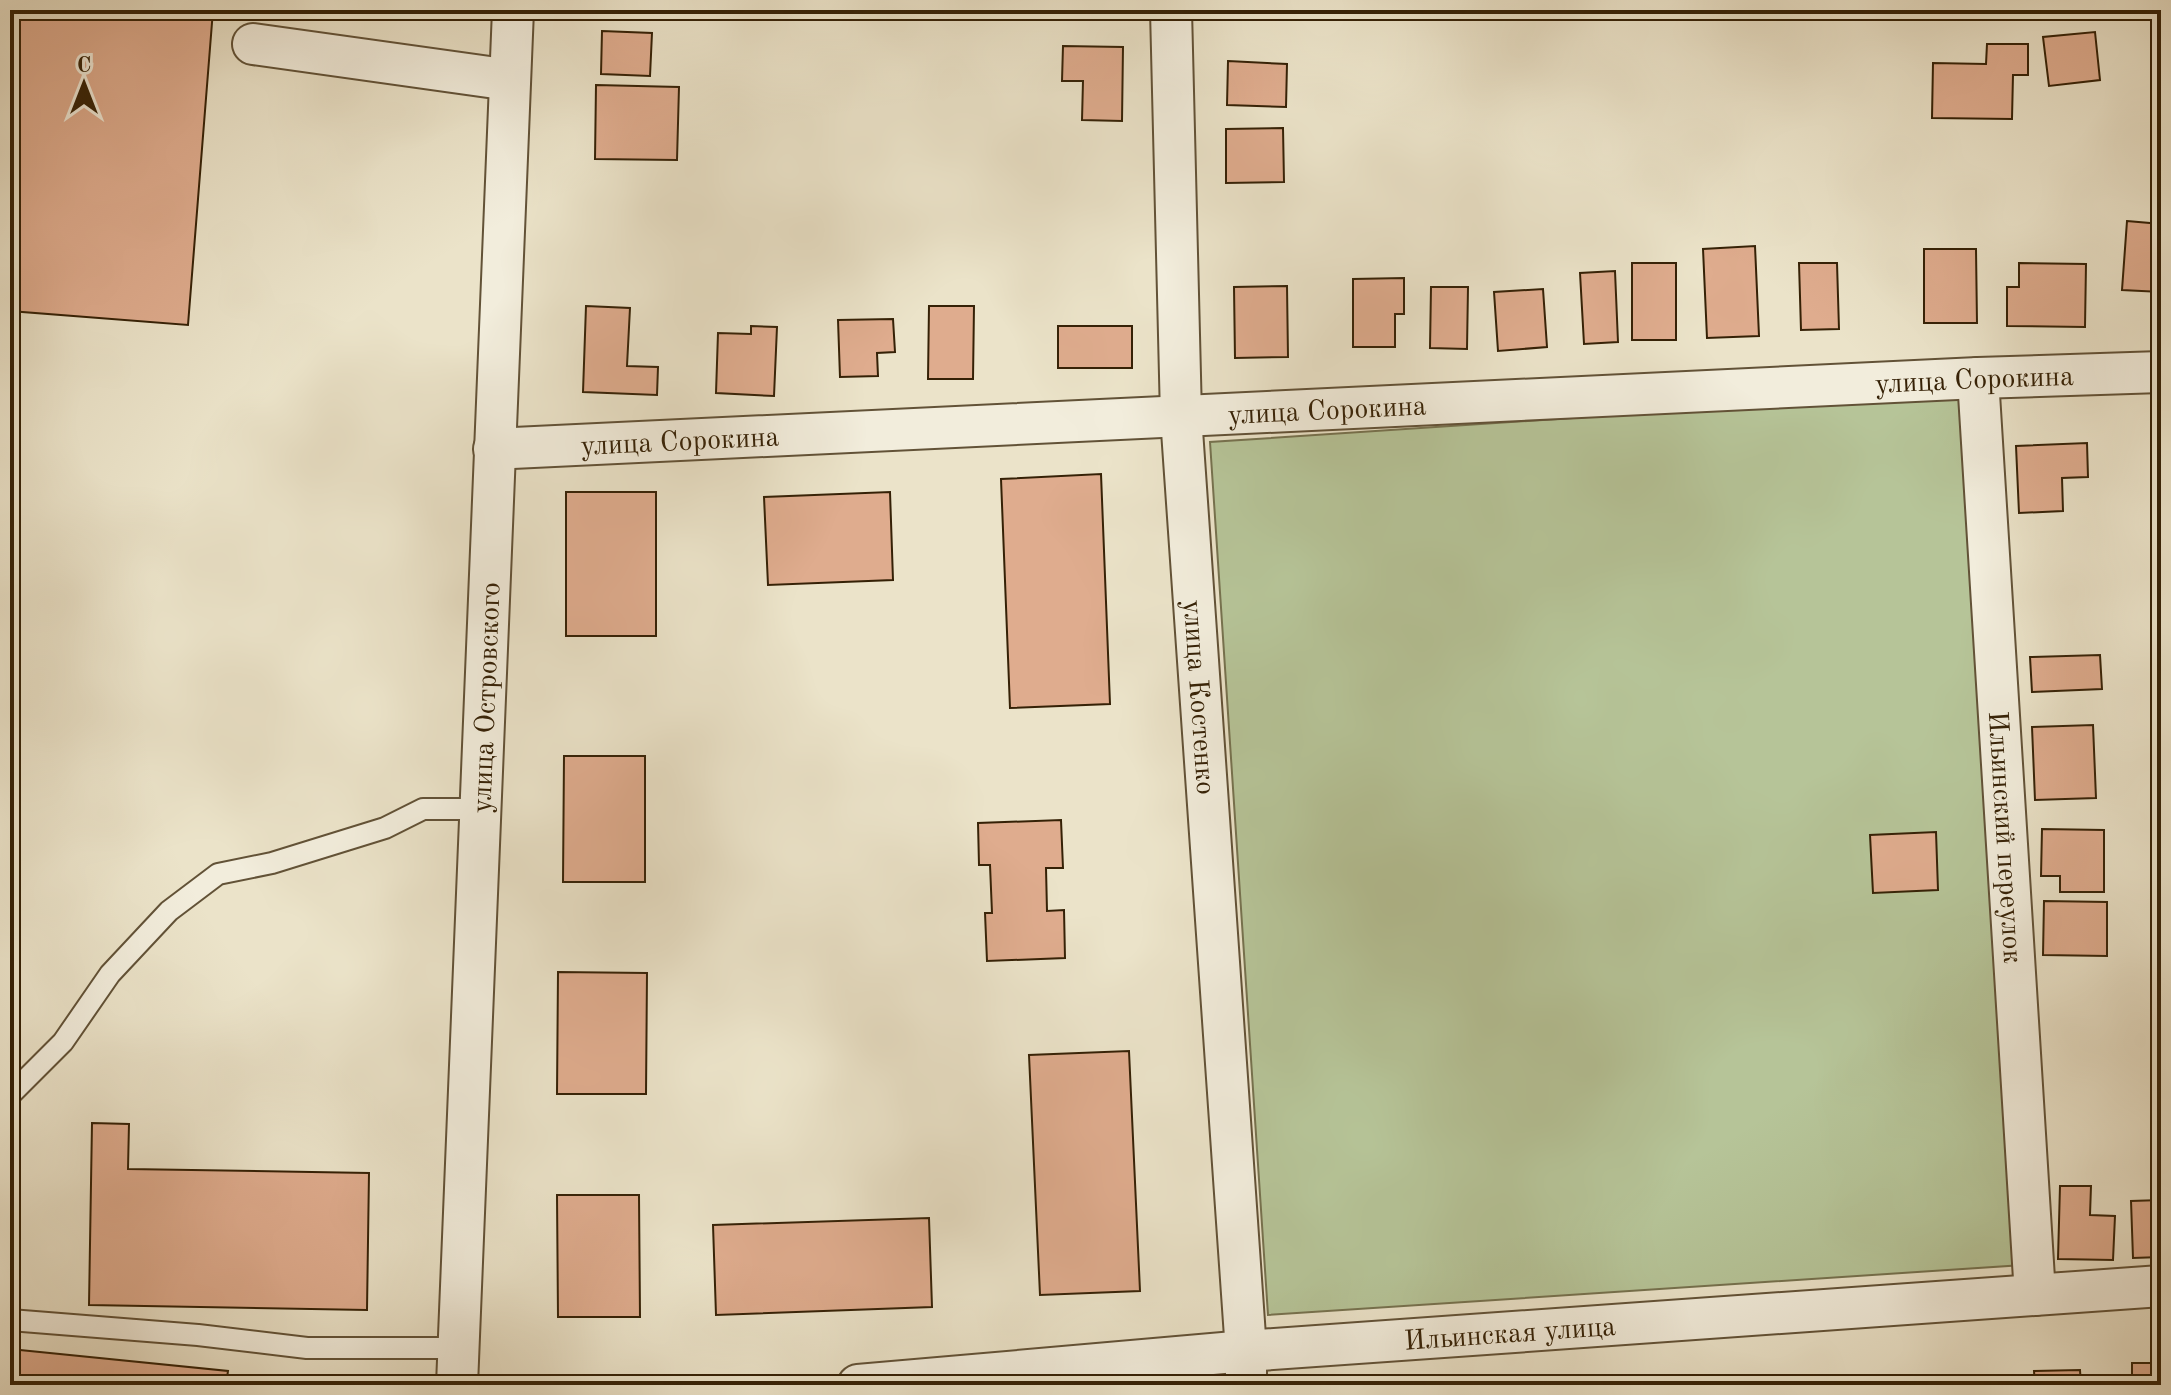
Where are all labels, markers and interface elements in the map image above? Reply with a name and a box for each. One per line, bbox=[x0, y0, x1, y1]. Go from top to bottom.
north arrow bbox=[44, 44, 124, 124]
text: С bbox=[77, 55, 91, 77]
street label: улица Сорокина bbox=[1874, 364, 2074, 400]
street label: улица Сорокина bbox=[1227, 393, 1427, 431]
street label: улица Сорокина bbox=[580, 424, 780, 462]
street label: улица Островского bbox=[469, 582, 507, 814]
street label: улица Костенко bbox=[1177, 599, 1218, 796]
street label: Ильинский переулок bbox=[1982, 710, 2025, 964]
street label: Ильинская улица bbox=[1403, 1314, 1617, 1357]

